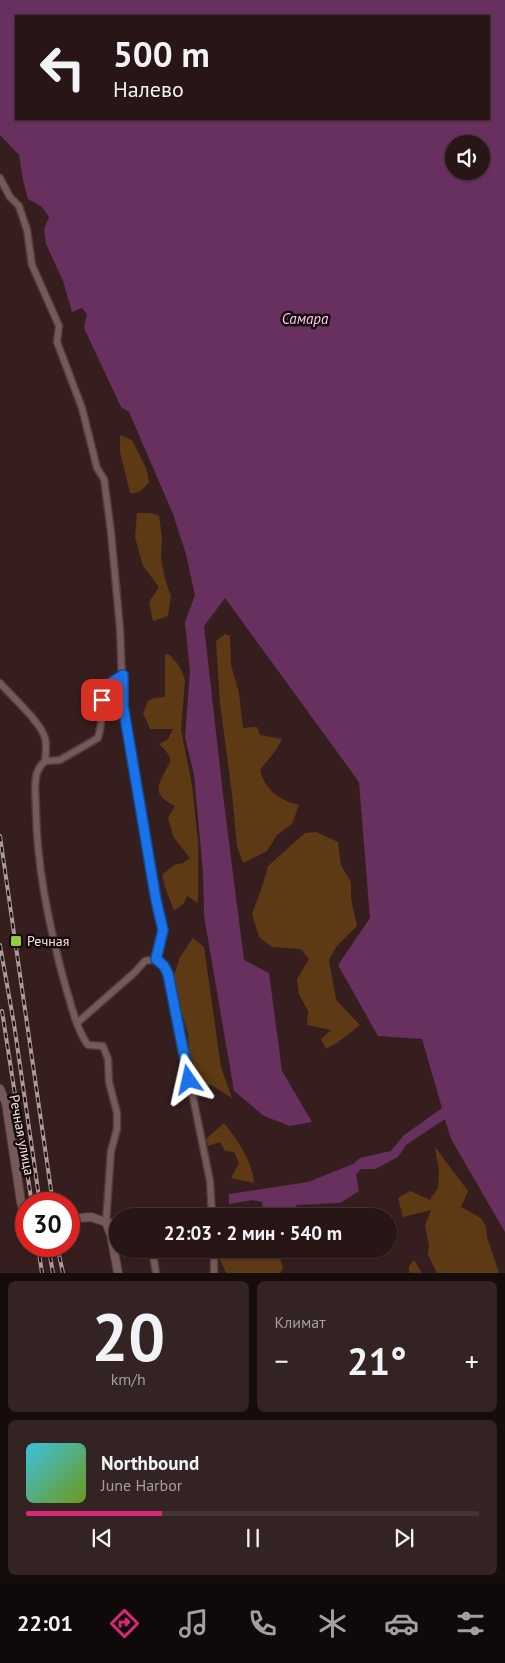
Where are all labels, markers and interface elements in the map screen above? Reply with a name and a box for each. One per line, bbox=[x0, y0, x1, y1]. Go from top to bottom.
text: 500 m bbox=[113, 31, 210, 77]
icon: left bbox=[30, 35, 95, 100]
text: Налево bbox=[113, 75, 184, 103]
map controls bbox=[445, 135, 490, 180]
button: sound bbox=[445, 135, 490, 180]
water label: Самара bbox=[282, 309, 329, 328]
pin bbox=[81, 679, 123, 721]
icon: arrive bbox=[88, 686, 116, 714]
place label: Речная bbox=[27, 932, 69, 950]
marker: Речная bbox=[9, 934, 23, 948]
position arrow bbox=[162, 1053, 214, 1105]
street label: Речная улица bbox=[5, 1093, 39, 1177]
speed limit sign: 30 bbox=[15, 1192, 80, 1257]
text: 22:03 · 2 мин · 540 m bbox=[164, 1221, 342, 1245]
text: 20 bbox=[91, 1294, 165, 1378]
text: Климат bbox=[275, 1312, 326, 1332]
text: 21° bbox=[347, 1336, 407, 1385]
text: − bbox=[275, 1342, 289, 1379]
text: + bbox=[465, 1342, 479, 1379]
text: km/h bbox=[111, 1369, 146, 1389]
text: Northbound bbox=[101, 1451, 199, 1475]
text: June Harbor bbox=[101, 1475, 182, 1495]
icon: previous bbox=[88, 1524, 116, 1552]
icon: pause bbox=[239, 1524, 267, 1552]
icon: next bbox=[390, 1524, 418, 1552]
icon: directions bbox=[107, 1606, 142, 1641]
icon: music bbox=[176, 1606, 211, 1641]
icon: phone bbox=[245, 1606, 280, 1641]
icon: climate bbox=[315, 1606, 350, 1641]
icon: car bbox=[384, 1606, 419, 1641]
icon: filters bbox=[453, 1606, 488, 1641]
text: 22:01 bbox=[17, 1609, 73, 1637]

